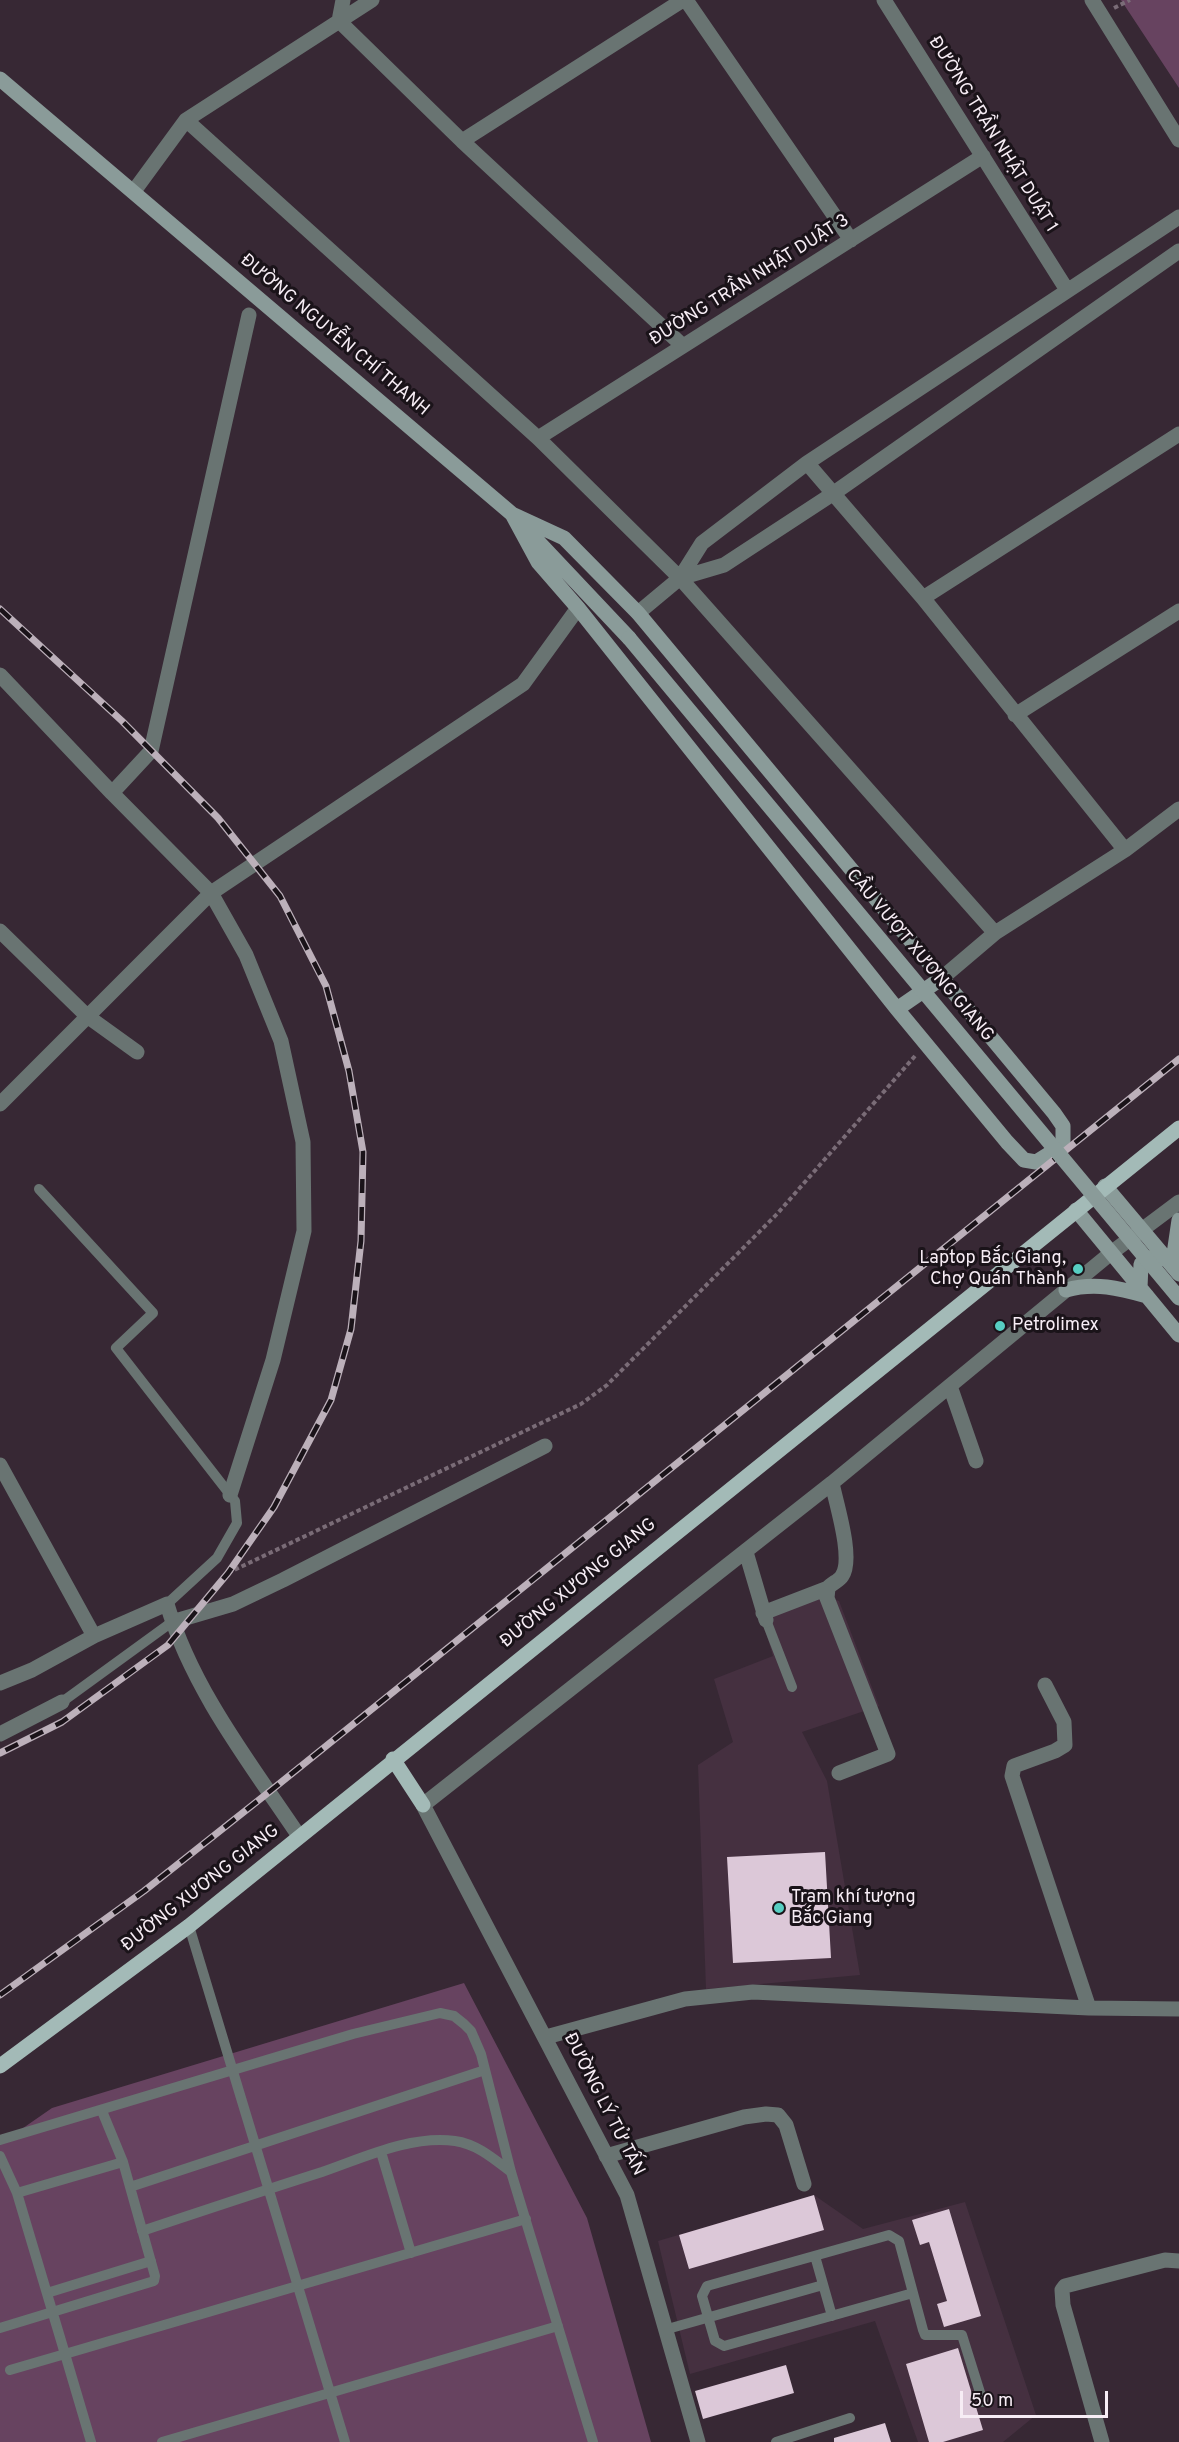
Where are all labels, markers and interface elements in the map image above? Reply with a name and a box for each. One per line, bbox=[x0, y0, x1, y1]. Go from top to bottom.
street label: ĐƯỜNG TRẦN NHẬT DUẬT 1 bbox=[923, 33, 1061, 237]
street label: ĐƯỜNG TRẦN NHẬT DUẬT 3 bbox=[646, 211, 854, 351]
street label: ĐƯỜNG NGUYỄN CHÍ THANH bbox=[235, 251, 433, 421]
street label: CẦU VƯỢT XƯƠNG GIANG bbox=[841, 865, 997, 1047]
place label: Laptop Bắc Giang, Chợ Quán Thành bbox=[919, 1248, 1066, 1290]
marker: Laptop Bắc Giang, Chợ Quán Thành bbox=[1071, 1262, 1085, 1276]
place label: Petrolimex bbox=[1012, 1315, 1099, 1337]
marker: Petrolimex bbox=[993, 1319, 1007, 1333]
street label: ĐƯỜNG XƯƠNG GIANG bbox=[497, 1515, 661, 1653]
street label: ĐƯỜNG XƯƠNG GIANG bbox=[118, 1821, 284, 1957]
place label: Trạm khí tượng Bắc Giang bbox=[791, 1887, 916, 1930]
marker: Trạm khí tượng Bắc Giang bbox=[772, 1901, 786, 1915]
street label: ĐƯỜNG LÝ TỬ TẤN bbox=[558, 2030, 648, 2180]
scale bar bbox=[963, 2379, 1112, 2417]
text: 50 m bbox=[971, 2390, 1013, 2413]

